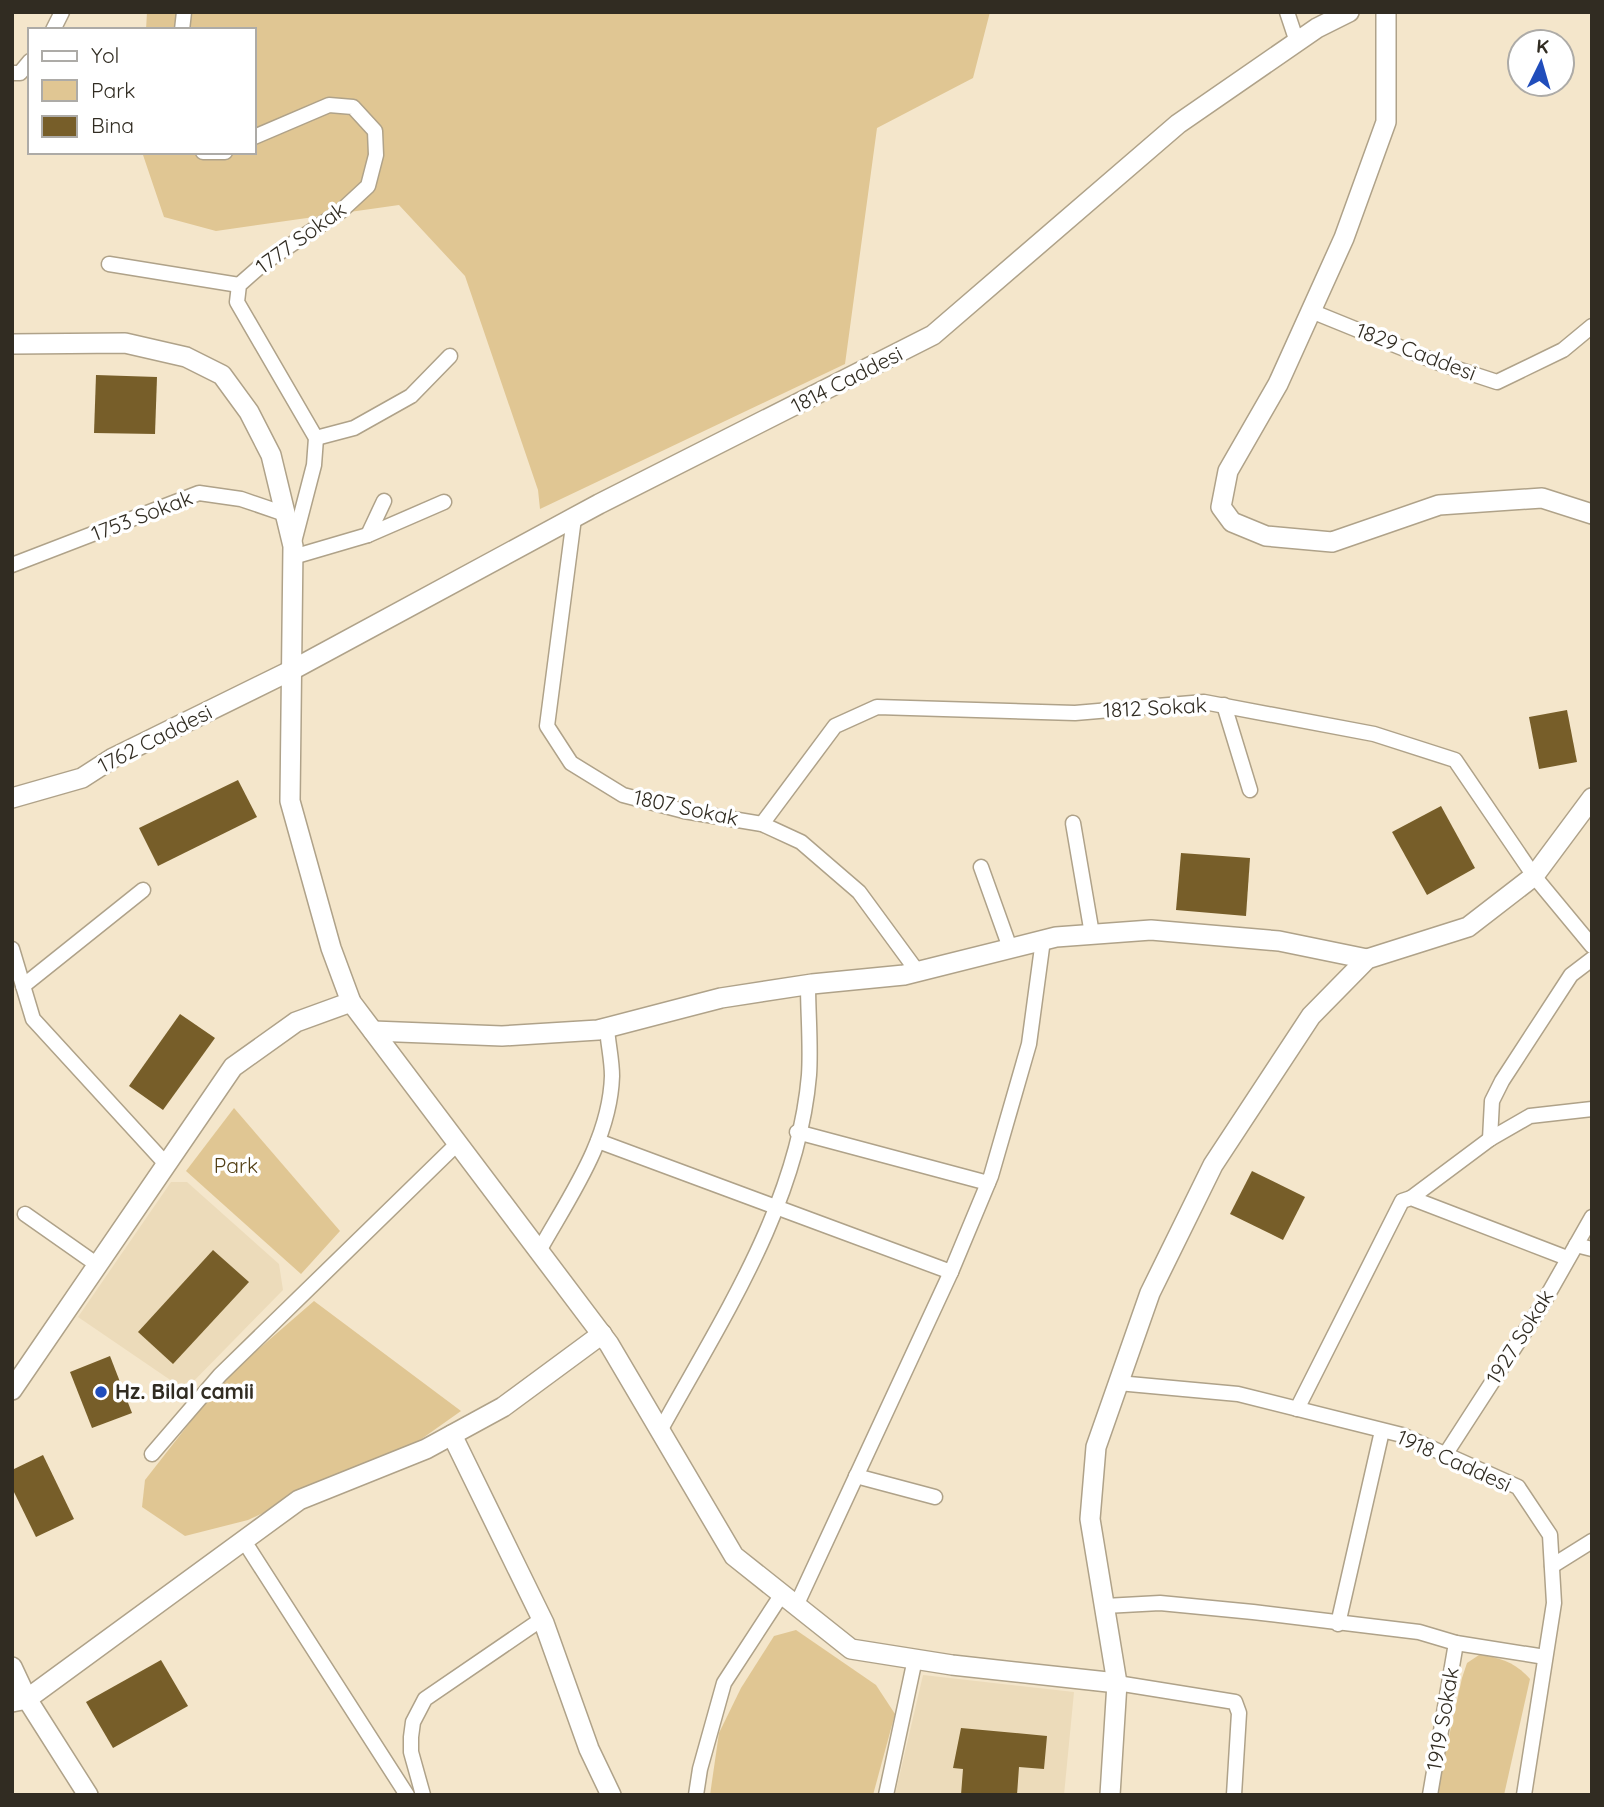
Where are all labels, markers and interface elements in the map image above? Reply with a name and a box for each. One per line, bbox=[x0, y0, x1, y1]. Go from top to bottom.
legend bbox=[28, 28, 256, 154]
north arrow bbox=[1506, 28, 1576, 98]
text: K bbox=[1535, 34, 1550, 59]
text: Yol bbox=[91, 42, 119, 68]
text: Park bbox=[91, 77, 135, 103]
text: Bina bbox=[91, 112, 134, 138]
street label: 1777 Sokak bbox=[250, 196, 351, 279]
street label: 1829 Caddesi bbox=[1353, 316, 1480, 386]
street label: 1814 Caddesi bbox=[787, 340, 907, 418]
street label: 1753 Sokak bbox=[87, 484, 196, 546]
street label: 1812 Sokak bbox=[1102, 691, 1207, 723]
street label: 1762 Caddesi bbox=[93, 698, 216, 778]
street label: 1807 Sokak bbox=[631, 783, 741, 831]
park label: Park bbox=[214, 1152, 258, 1178]
street label: 1927 Sokak bbox=[1480, 1284, 1558, 1389]
place label: Hz. Bilal camii bbox=[115, 1378, 254, 1404]
marker: Hz. Bilal camii bbox=[93, 1384, 109, 1400]
street label: 1918 Caddesi bbox=[1393, 1423, 1516, 1497]
street label: 1919 Sokak bbox=[1420, 1665, 1464, 1773]

